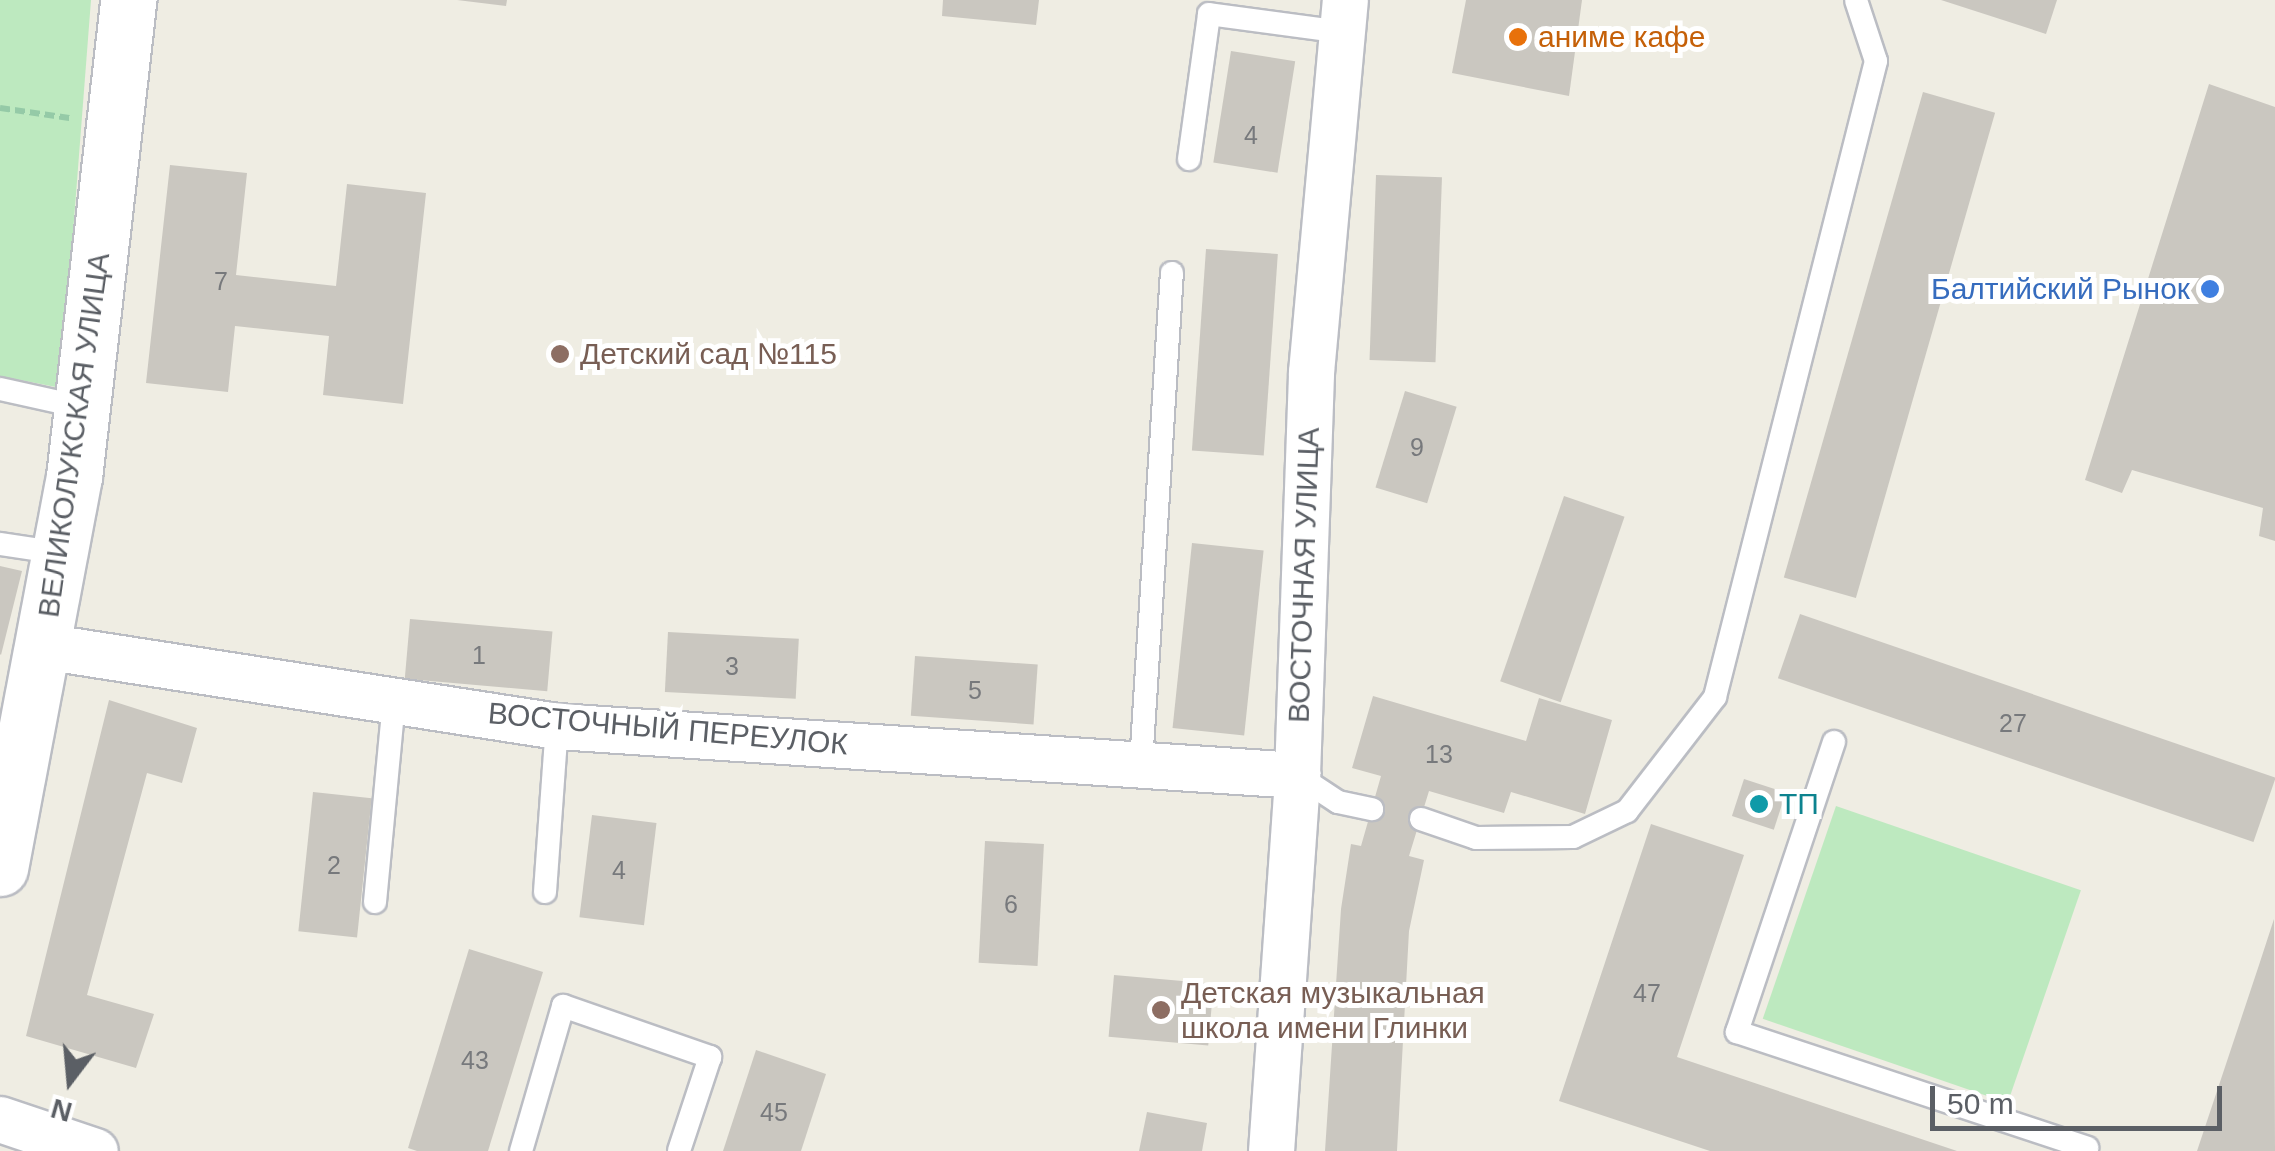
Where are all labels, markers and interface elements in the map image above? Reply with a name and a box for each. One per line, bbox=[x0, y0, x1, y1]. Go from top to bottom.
place label: аниме кафе bbox=[1538, 19, 1705, 55]
marker: аниме кафе bbox=[1507, 26, 1529, 48]
house number: 4 bbox=[1244, 120, 1258, 150]
street label: ВЕЛИКОЛУКСКАЯ УЛИЦА bbox=[31, 250, 117, 620]
house number: 7 bbox=[214, 266, 228, 296]
place label: Балтийский Рынок bbox=[1931, 271, 2190, 307]
marker: Балтийский Рынок bbox=[2199, 278, 2221, 300]
place label: Детский сад №115 bbox=[580, 336, 837, 372]
marker: Детский сад №115 bbox=[549, 343, 571, 365]
street label: ВОСТОЧНАЯ УЛИЦА bbox=[1281, 427, 1327, 723]
house number: 9 bbox=[1410, 432, 1424, 462]
house number: 1 bbox=[472, 640, 486, 670]
house number: 3 bbox=[725, 651, 739, 681]
house number: 5 bbox=[968, 675, 982, 705]
street label: ВОСТОЧНЫЙ ПЕРЕУЛОК bbox=[487, 695, 849, 763]
house number: 27 bbox=[1999, 708, 2027, 738]
house number: 13 bbox=[1425, 739, 1453, 769]
place label: ТП bbox=[1779, 786, 1819, 822]
marker: ТП bbox=[1748, 793, 1770, 815]
house number: 2 bbox=[327, 850, 341, 880]
house number: 4 bbox=[612, 855, 626, 885]
house number: 6 bbox=[1004, 889, 1018, 919]
place label: Детская музыкальная школа имени Глинки bbox=[1181, 975, 1485, 1046]
house number: 47 bbox=[1633, 978, 1661, 1008]
marker: Детская музыкальная школа имени Глинки bbox=[1150, 999, 1172, 1021]
north arrow bbox=[20, 1031, 120, 1131]
house number: 43 bbox=[461, 1045, 489, 1075]
scale bar bbox=[1935, 1066, 2228, 1128]
text: 50 m bbox=[1947, 1087, 2014, 1120]
text: N bbox=[48, 1093, 76, 1128]
house number: 45 bbox=[760, 1097, 788, 1127]

